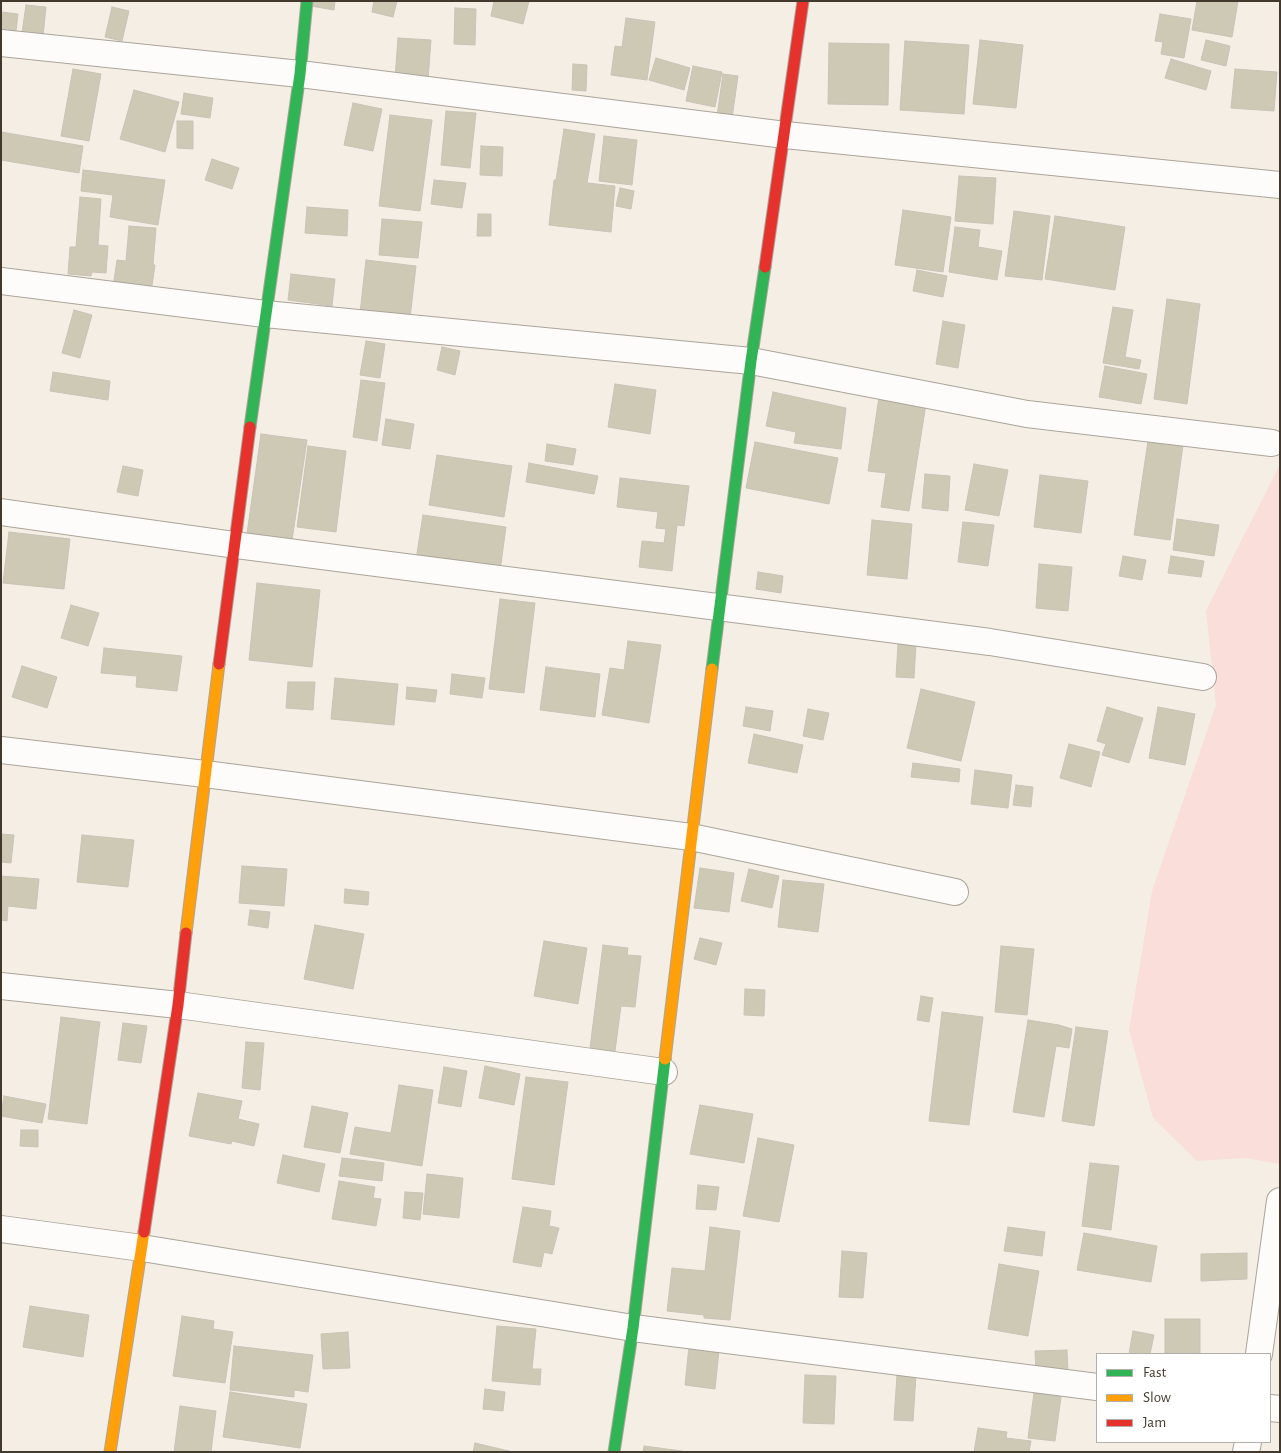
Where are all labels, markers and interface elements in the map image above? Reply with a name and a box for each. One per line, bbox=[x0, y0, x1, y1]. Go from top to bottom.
legend bbox=[1096, 1353, 1271, 1443]
text: Fast bbox=[1143, 1365, 1166, 1380]
text: Slow bbox=[1143, 1390, 1171, 1405]
text: Jam bbox=[1143, 1415, 1166, 1430]

